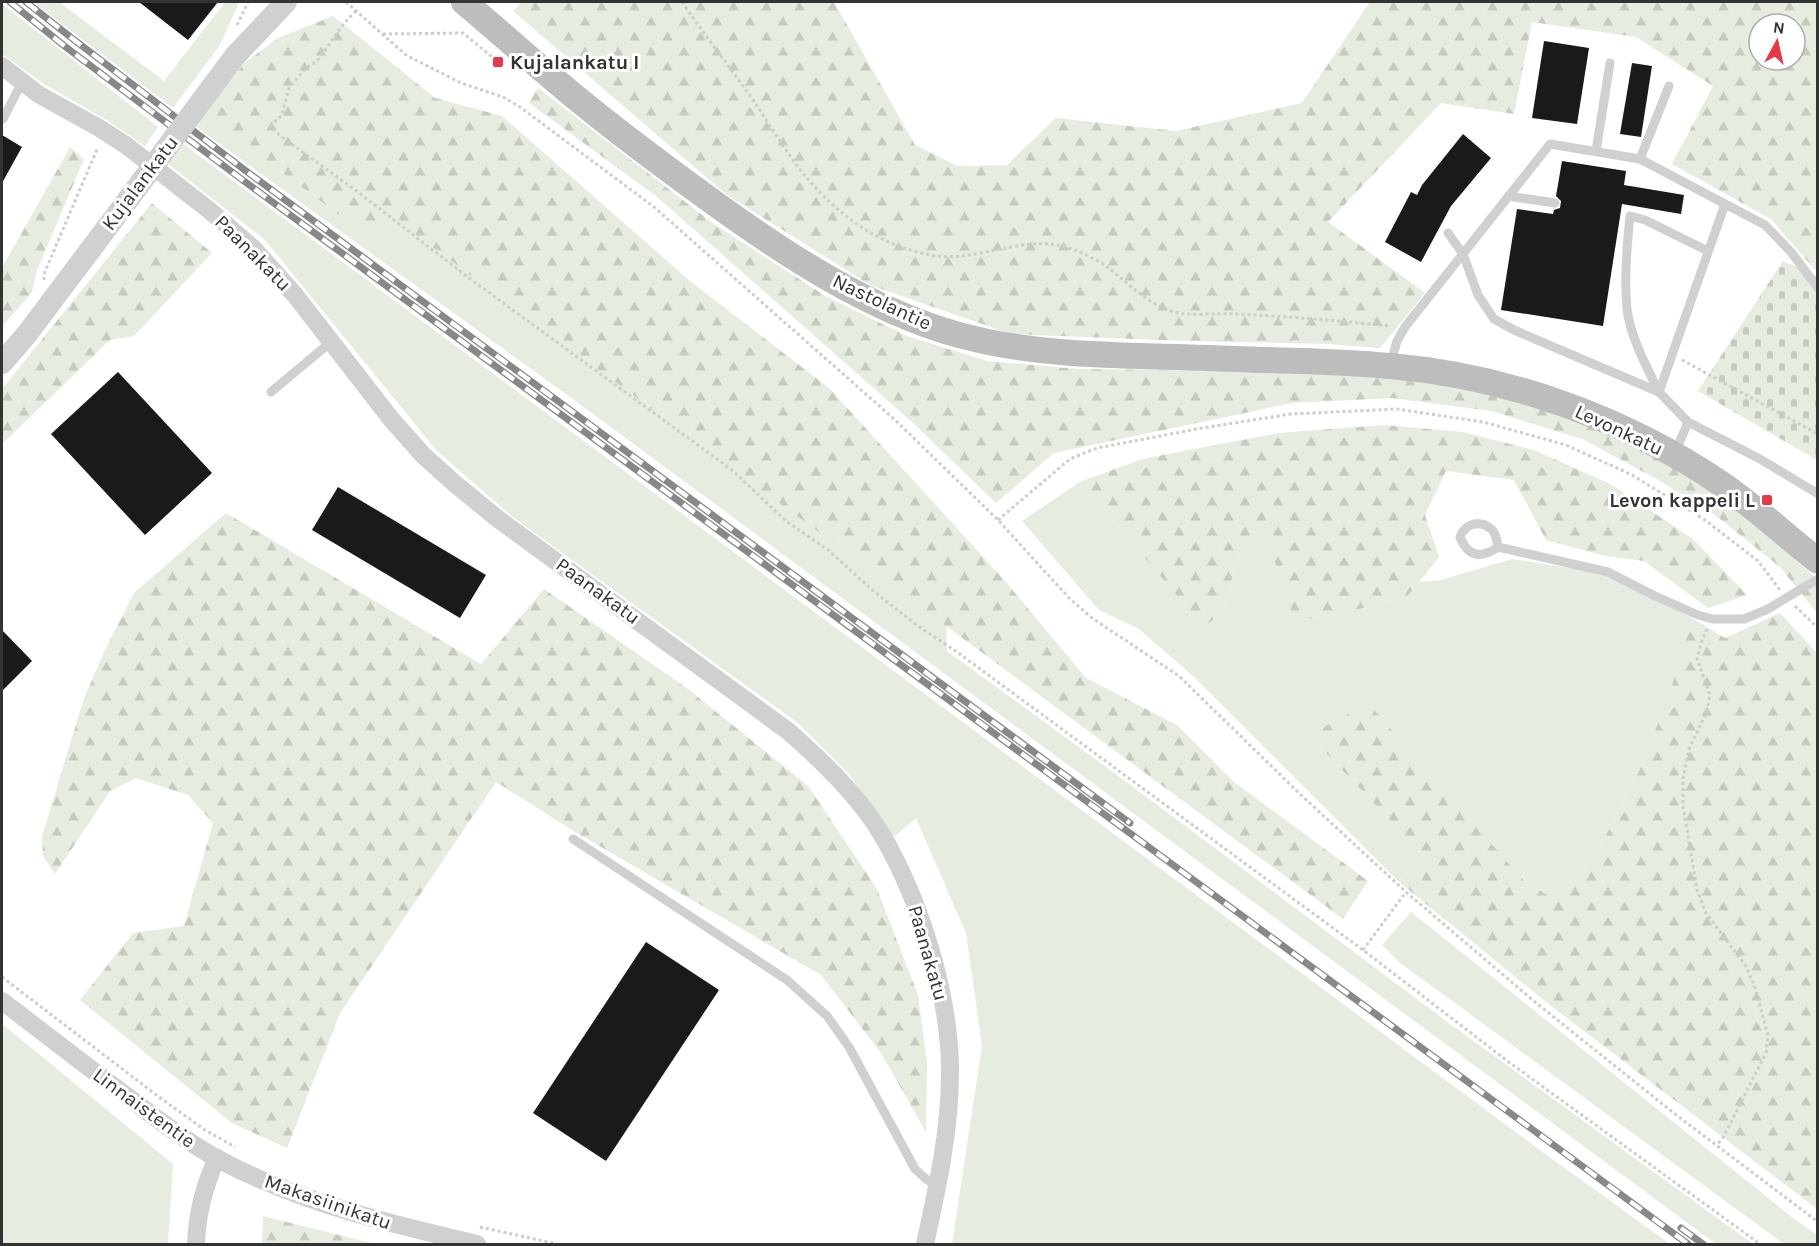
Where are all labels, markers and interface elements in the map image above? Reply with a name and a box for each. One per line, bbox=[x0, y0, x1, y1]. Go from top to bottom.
north arrow bbox=[1747, 12, 1807, 72]
text: N bbox=[1772, 17, 1786, 38]
place label: Kujalankatu I bbox=[510, 51, 639, 74]
marker: Kujalankatu I bbox=[491, 55, 505, 69]
street label: Kujalankatu bbox=[97, 131, 183, 235]
street label: Paanakatu bbox=[210, 210, 296, 296]
street label: Nastolantie bbox=[829, 269, 935, 335]
street label: Levonkatu bbox=[1571, 400, 1667, 460]
place label: Levon kappeli L bbox=[1609, 489, 1755, 512]
marker: Levon kappeli L bbox=[1760, 493, 1774, 507]
street label: Paanakatu bbox=[552, 553, 644, 629]
street label: Paanakatu bbox=[903, 903, 953, 1003]
street label: Linnaistentie bbox=[88, 1063, 200, 1153]
street label: Makasiinikatu bbox=[262, 1170, 394, 1234]

